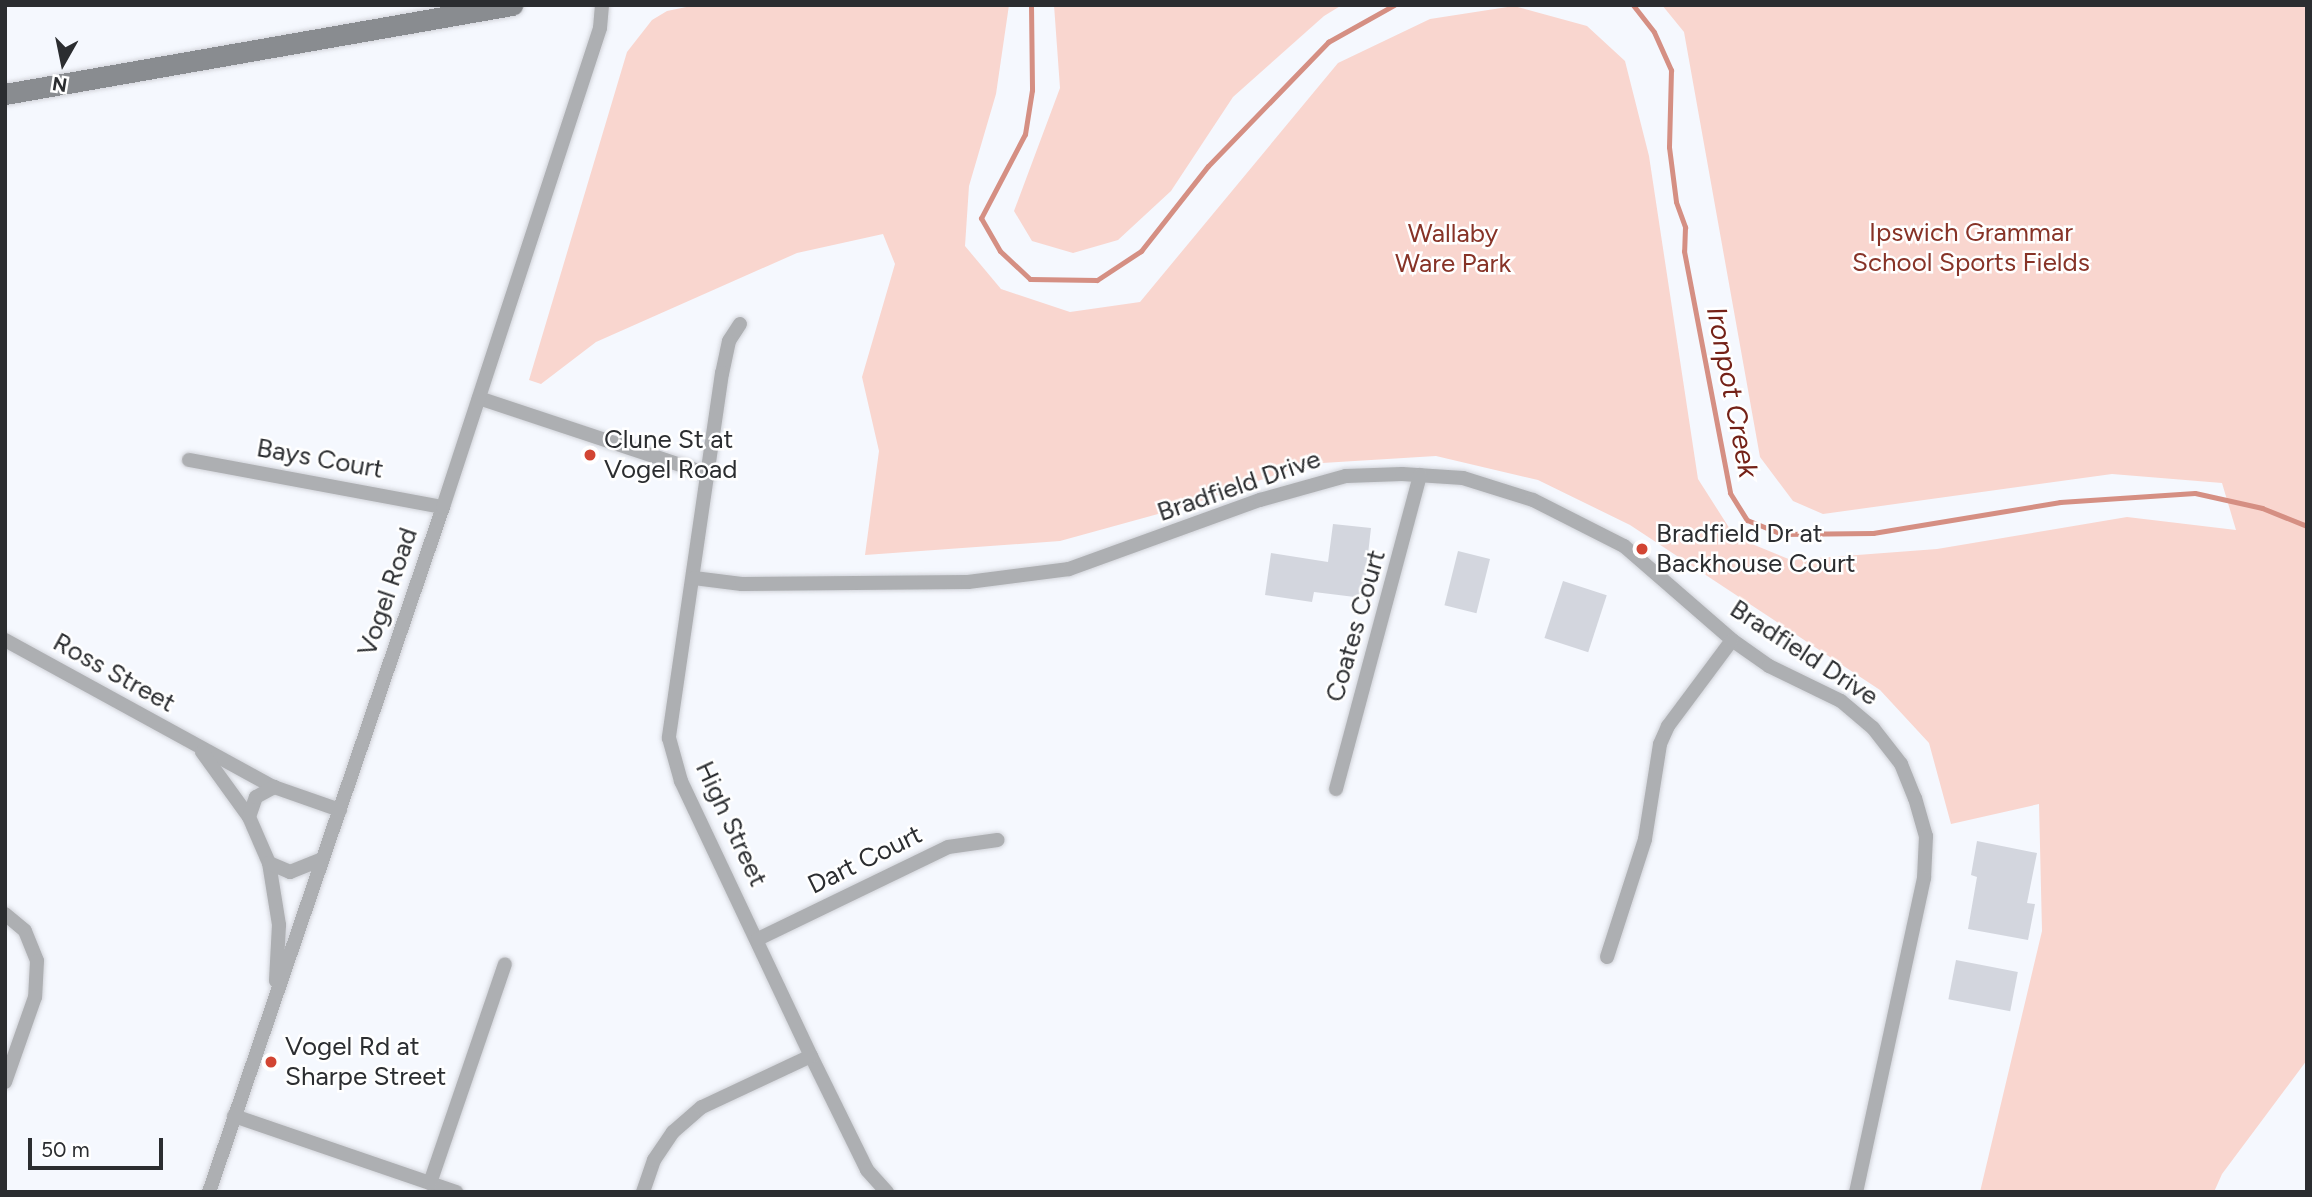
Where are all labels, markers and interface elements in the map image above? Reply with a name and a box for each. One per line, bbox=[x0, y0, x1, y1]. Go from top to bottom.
north arrow bbox=[28, 28, 98, 98]
text: N bbox=[51, 72, 69, 97]
park label: Ipswich Grammar School Sports Fields bbox=[1852, 217, 2090, 278]
park label: Wallaby Ware Park bbox=[1395, 218, 1511, 280]
water label: Ironpot Creek bbox=[1700, 304, 1766, 480]
place label: Clune St at Vogel Road bbox=[604, 424, 738, 486]
street label: Bays Court bbox=[254, 433, 386, 485]
street label: Bradfield Drive bbox=[1153, 443, 1325, 529]
marker: Clune St at Vogel Road bbox=[582, 447, 598, 463]
place label: Bradfield Dr at Backhouse Court bbox=[1656, 518, 1856, 580]
street label: Vogel Road bbox=[352, 524, 424, 660]
marker: Bradfield Dr at Backhouse Court bbox=[1634, 541, 1650, 557]
street label: Coates Court bbox=[1319, 546, 1393, 706]
street label: Bradfield Drive bbox=[1724, 593, 1884, 713]
street label: Ross Street bbox=[47, 627, 181, 719]
street label: High Street bbox=[688, 756, 774, 892]
street label: Dart Court bbox=[803, 819, 927, 901]
place label: Vogel Rd at Sharpe Street bbox=[285, 1031, 446, 1092]
marker: Vogel Rd at Sharpe Street bbox=[263, 1054, 279, 1070]
scale bar bbox=[32, 1124, 166, 1168]
text: 50 m bbox=[41, 1137, 90, 1162]

